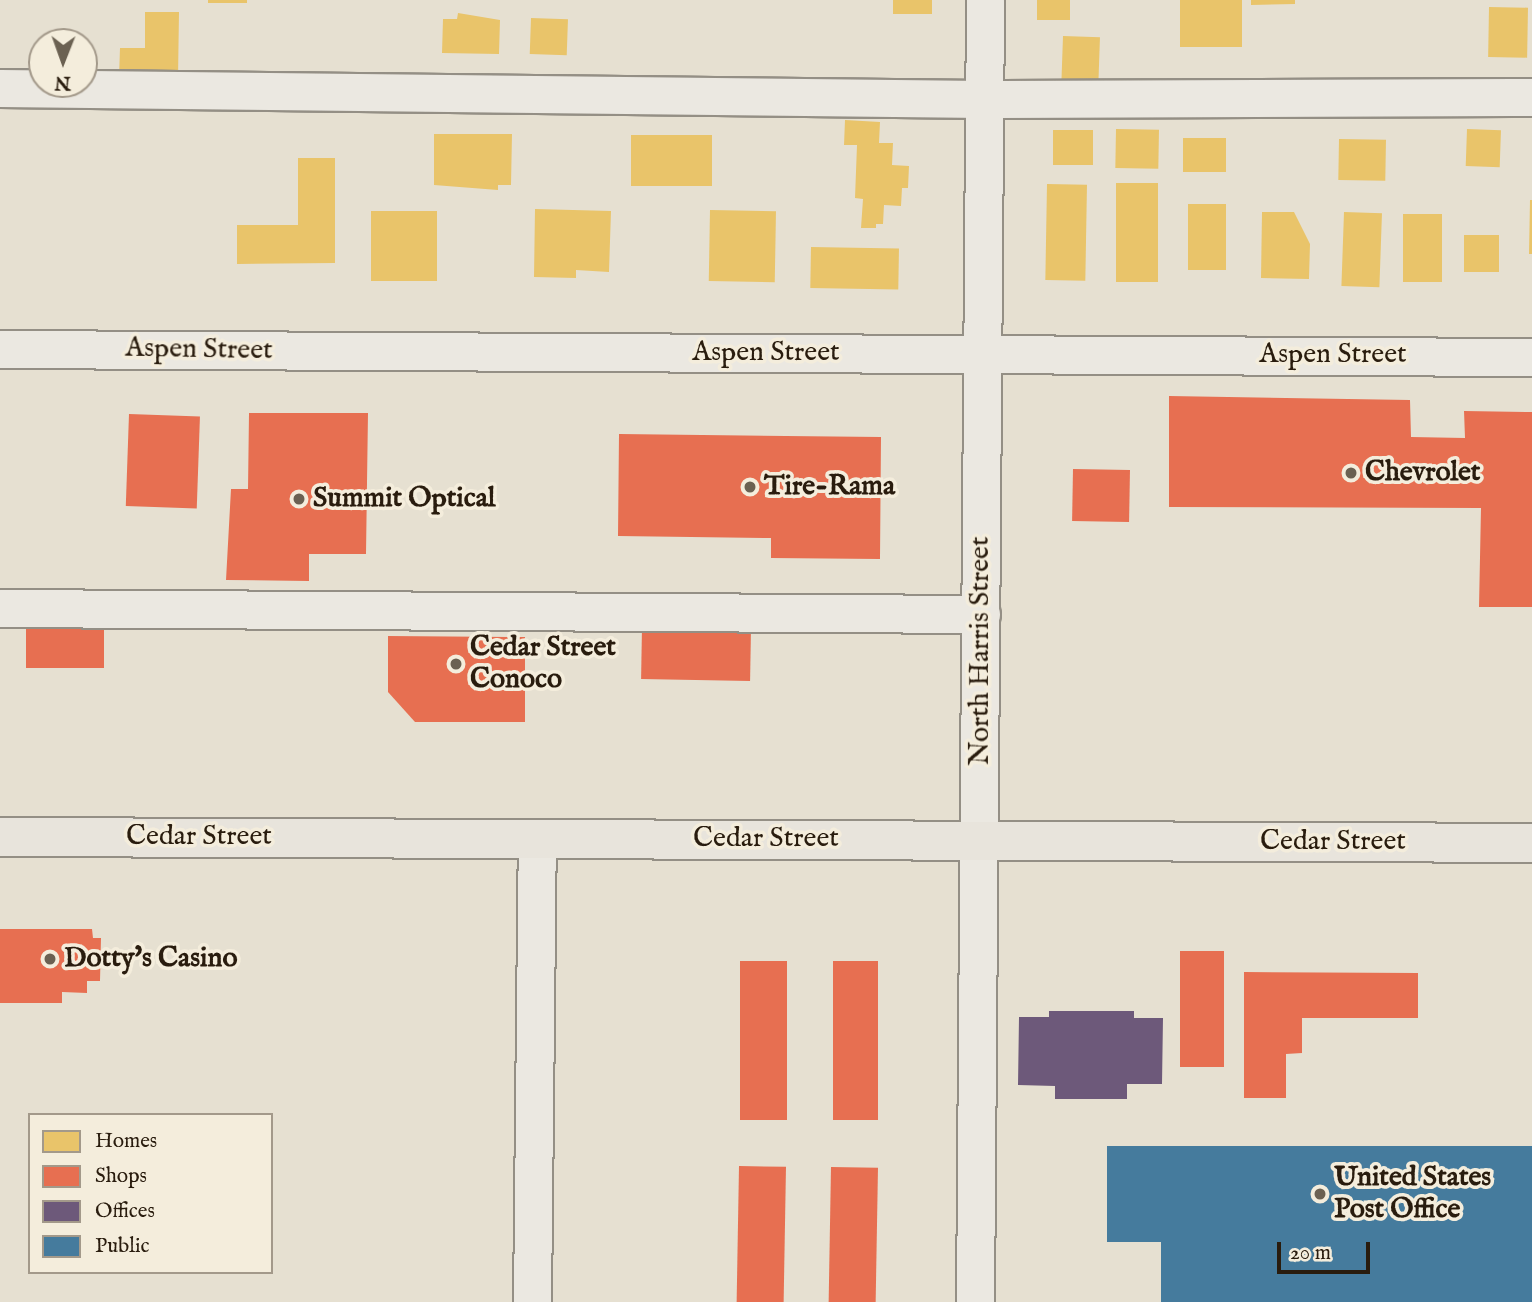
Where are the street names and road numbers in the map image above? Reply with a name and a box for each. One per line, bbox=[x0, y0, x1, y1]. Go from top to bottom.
street label: Aspen Street bbox=[125, 332, 273, 368]
street label: Aspen Street bbox=[692, 336, 840, 370]
street label: Aspen Street bbox=[1259, 338, 1407, 372]
street label: North Harris Street bbox=[964, 536, 998, 766]
street label: Cedar Street bbox=[126, 820, 272, 854]
street label: Cedar Street bbox=[693, 822, 839, 856]
street label: Cedar Street bbox=[1260, 825, 1406, 859]

